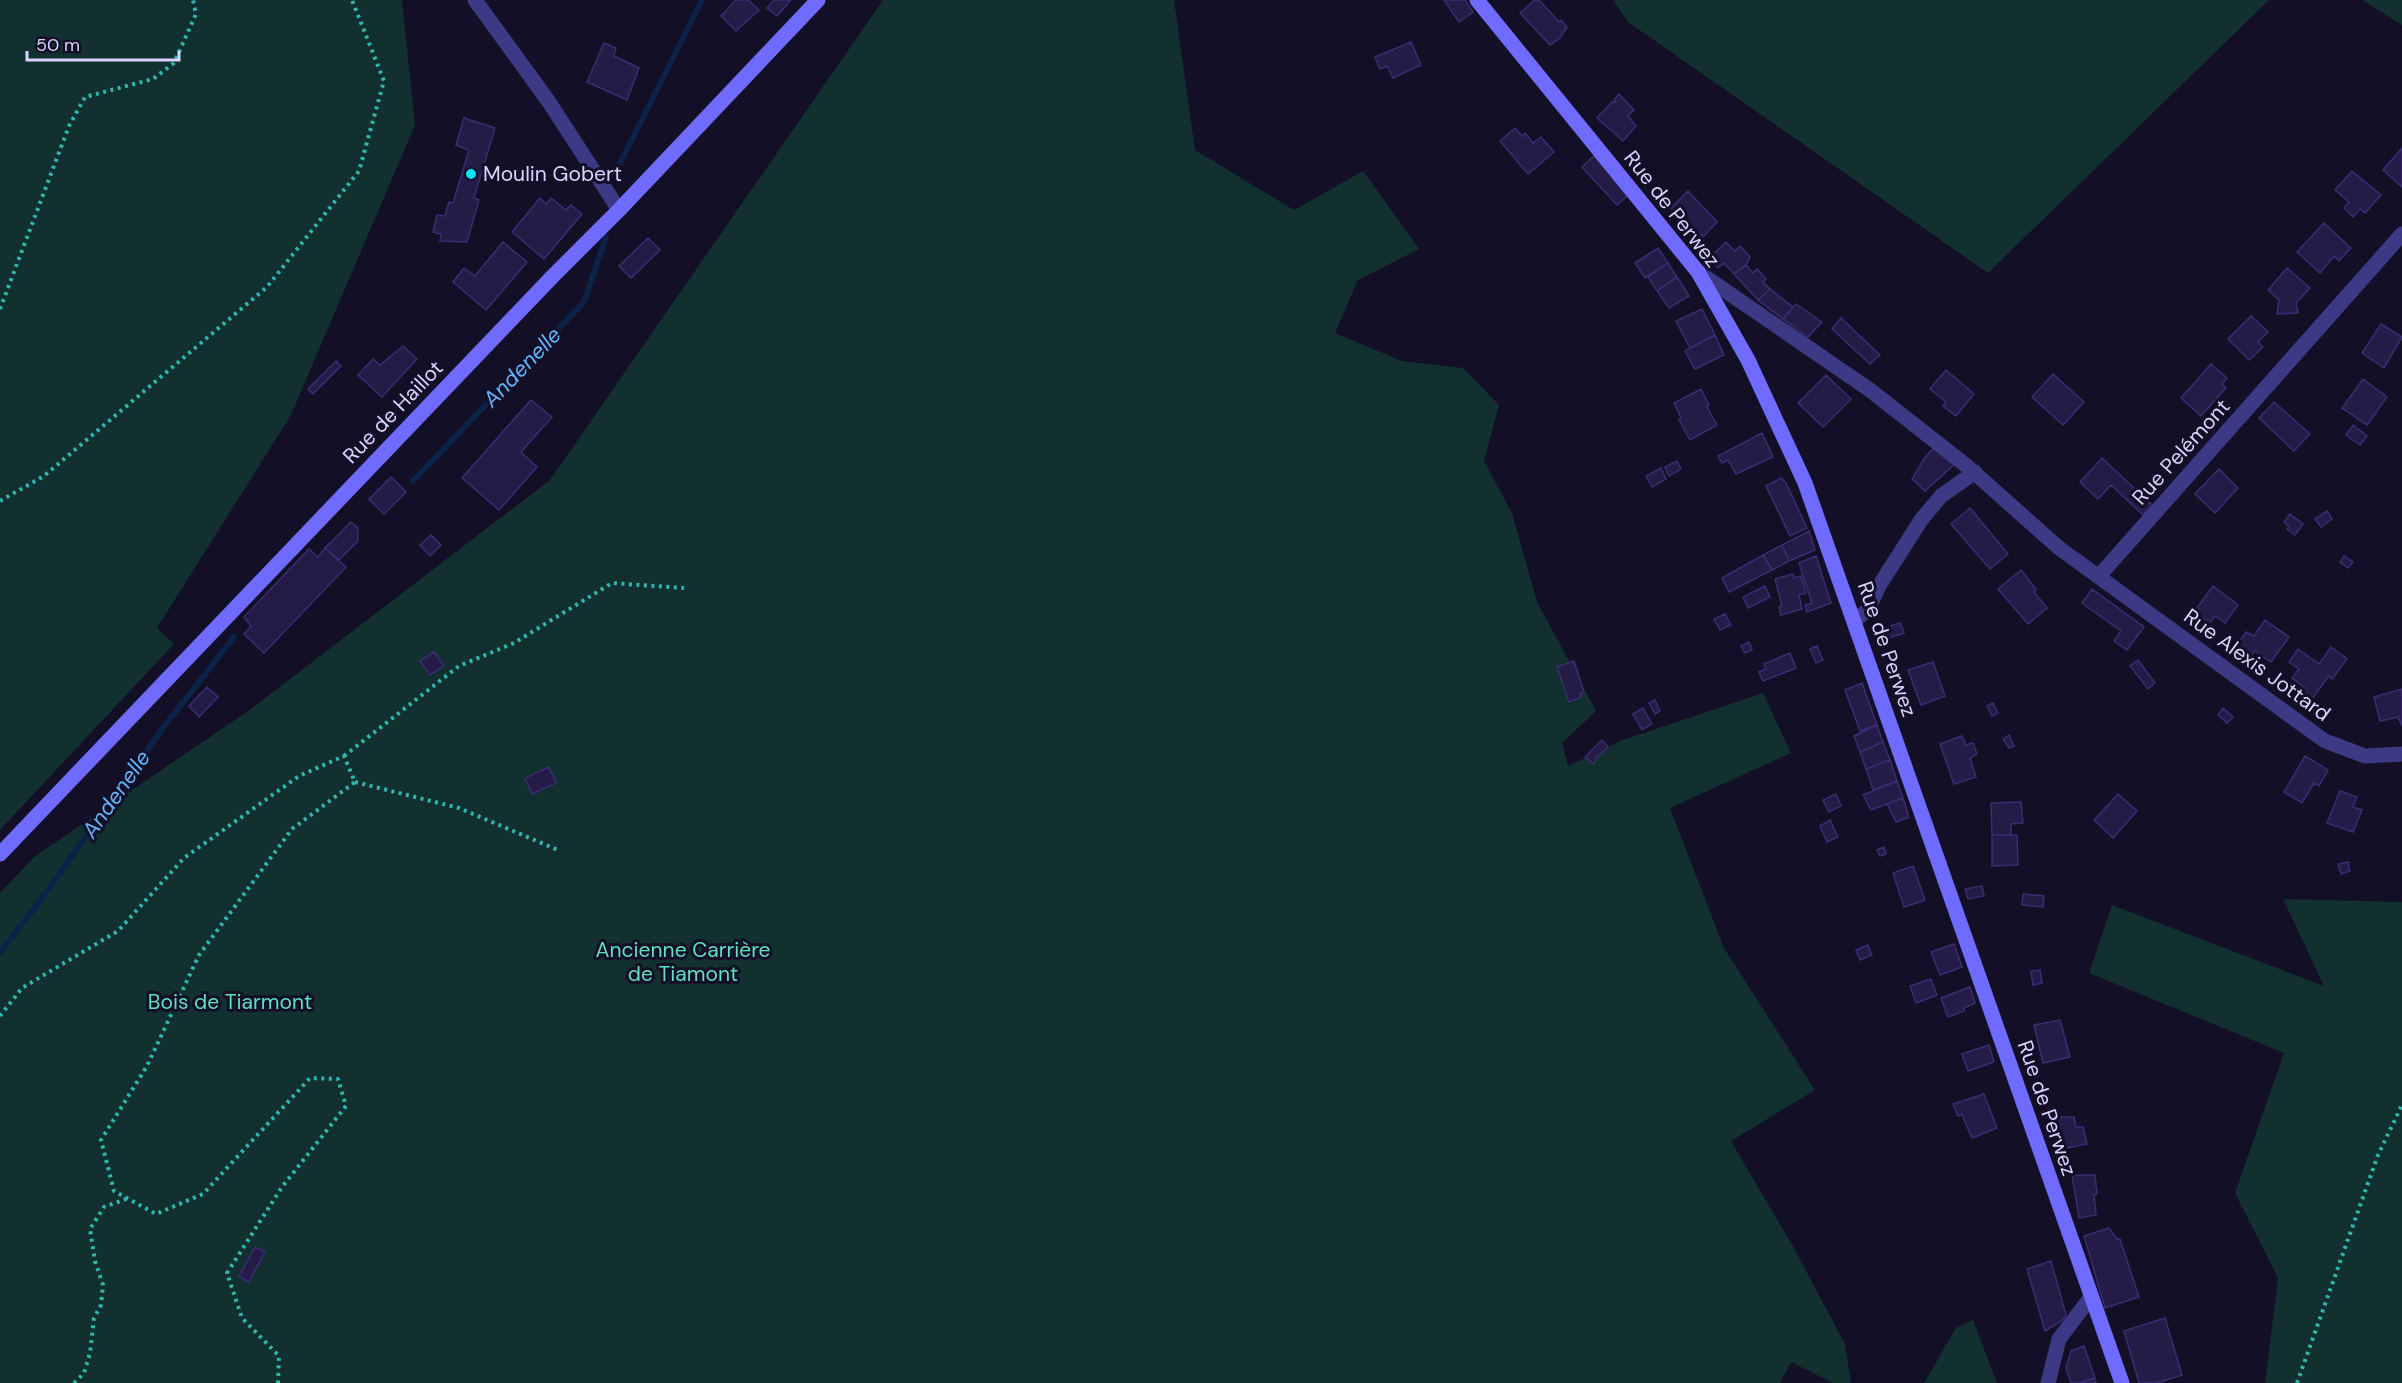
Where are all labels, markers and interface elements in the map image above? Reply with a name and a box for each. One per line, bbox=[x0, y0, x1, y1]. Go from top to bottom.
scale bar bbox=[27, 24, 178, 62]
text: 50 m bbox=[36, 33, 80, 57]
street label: Rue de Perwez bbox=[1618, 145, 1726, 273]
place label: Moulin Gobert bbox=[483, 160, 622, 188]
marker: Moulin Gobert bbox=[464, 167, 478, 181]
water label: Andenelle bbox=[476, 321, 568, 414]
street label: Rue de Haillot bbox=[337, 354, 449, 470]
street label: Rue Pelémont bbox=[2126, 393, 2236, 511]
street label: Rue de Perwez bbox=[1851, 578, 1923, 720]
street label: Rue Alexis Jottard bbox=[2178, 602, 2336, 728]
water label: Andenelle bbox=[75, 744, 157, 845]
park label: Ancienne Carrière de Tiamont bbox=[596, 936, 771, 988]
park label: Bois de Tiarmont bbox=[148, 988, 312, 1016]
street label: Rue de Perwez bbox=[2011, 1037, 2083, 1179]

